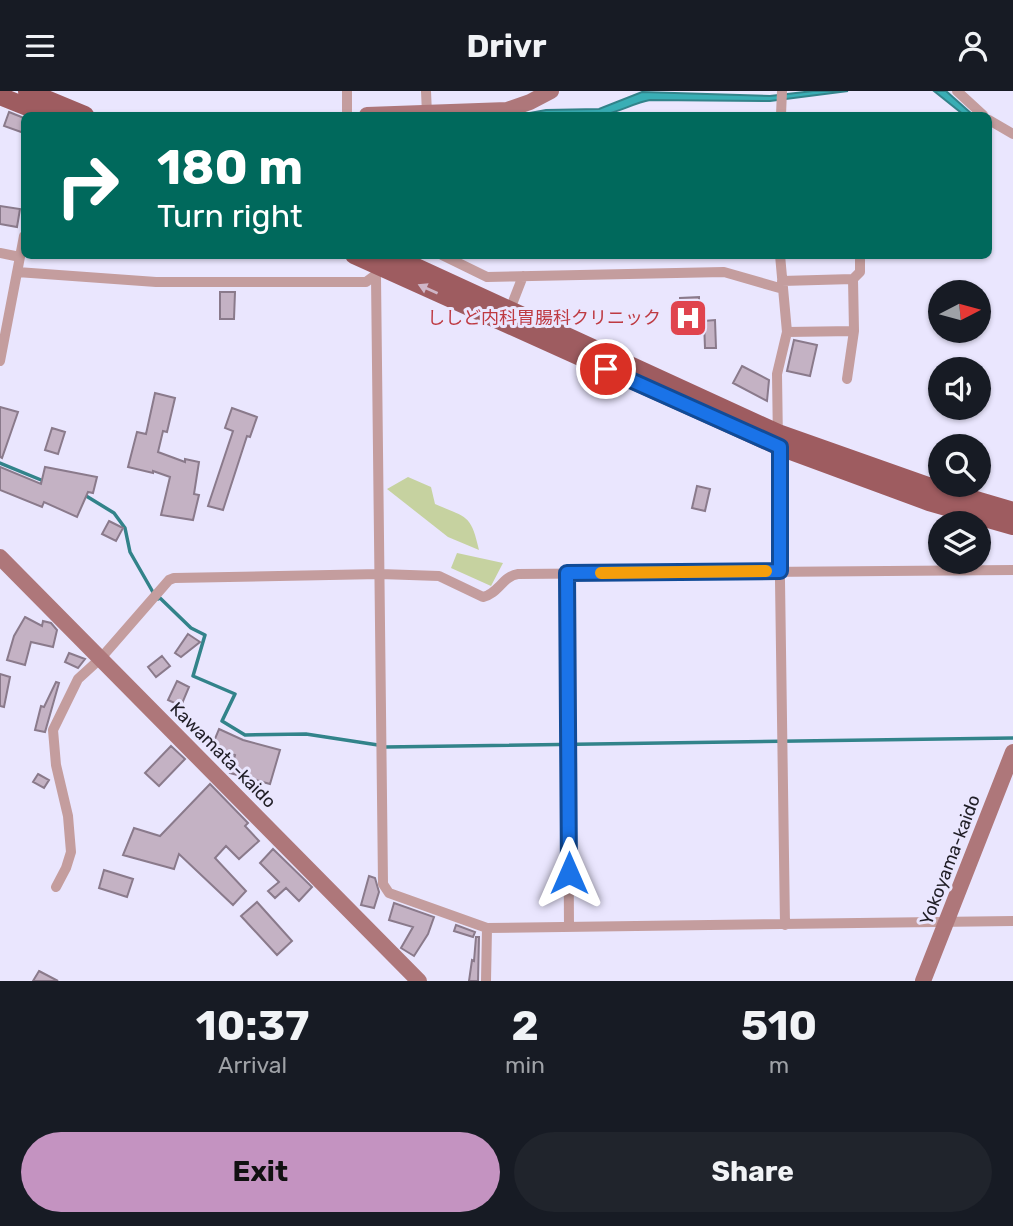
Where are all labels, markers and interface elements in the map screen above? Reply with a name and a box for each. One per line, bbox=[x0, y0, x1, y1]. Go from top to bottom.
icon: menu bbox=[21, 27, 59, 65]
text: Drivr bbox=[466, 27, 547, 65]
icon: person bbox=[954, 27, 992, 65]
text: 180 m bbox=[157, 138, 303, 196]
icon: right bbox=[42, 140, 133, 231]
text: Turn right bbox=[157, 197, 302, 235]
north arrow bbox=[928, 280, 990, 343]
map controls bbox=[928, 280, 991, 574]
one-way arrow bbox=[418, 283, 438, 295]
hospital icon: ししど内科胃腸科クリニック bbox=[667, 297, 709, 339]
place label: ししど内科胃腸科クリニック bbox=[427, 307, 661, 329]
pin bbox=[576, 339, 636, 399]
icon: arrive bbox=[587, 350, 625, 388]
button: sound bbox=[928, 357, 991, 420]
button: search bbox=[928, 434, 991, 497]
button: layers bbox=[928, 511, 991, 574]
street label: Kawamata-kaido bbox=[165, 697, 281, 813]
street label: Yokoyama-kaido bbox=[915, 792, 985, 928]
position arrow bbox=[532, 836, 606, 910]
text: 10:37 bbox=[196, 1001, 309, 1051]
text: 2 bbox=[511, 1001, 539, 1051]
text: 510 bbox=[741, 1001, 817, 1051]
text: Arrival bbox=[218, 1051, 287, 1079]
text: min bbox=[505, 1051, 545, 1079]
text: m bbox=[769, 1051, 789, 1079]
button: Exit bbox=[21, 1132, 500, 1212]
button: Share bbox=[514, 1132, 992, 1212]

